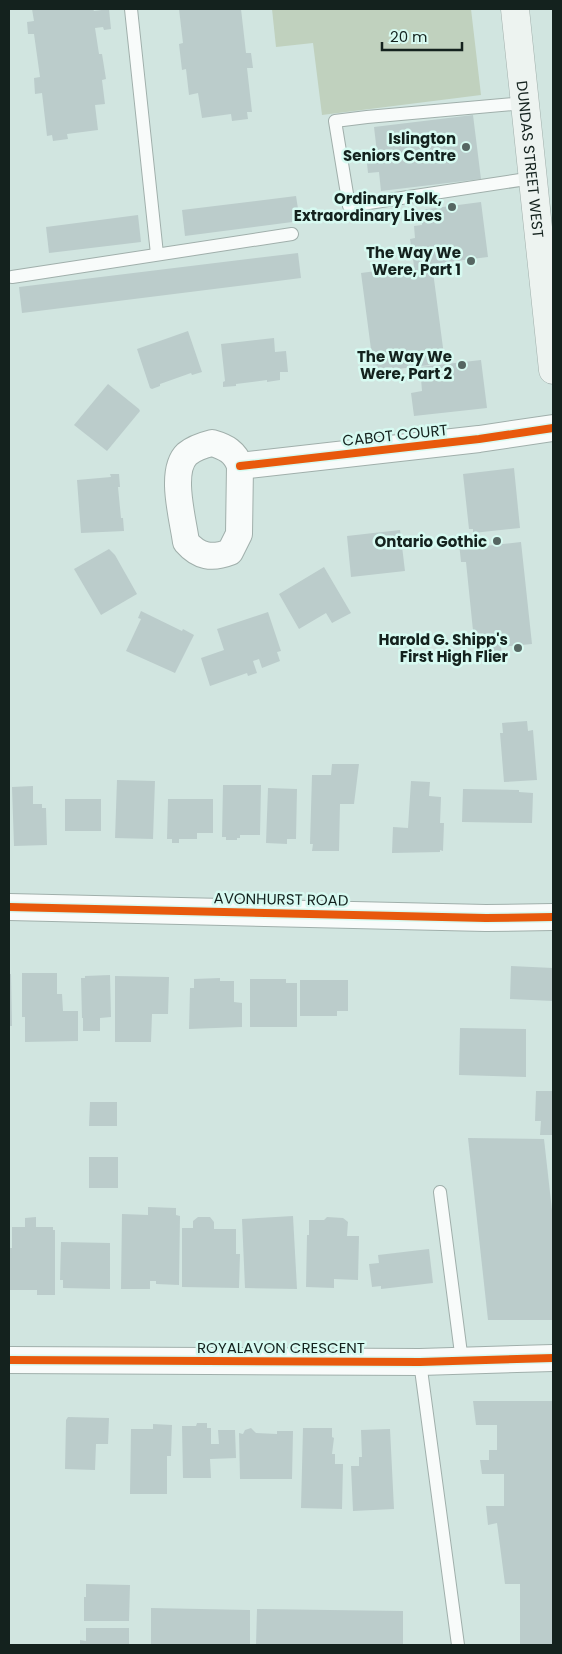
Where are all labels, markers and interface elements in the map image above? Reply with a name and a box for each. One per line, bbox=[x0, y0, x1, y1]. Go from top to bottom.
scale bar bbox=[382, 20, 462, 52]
text: 20 m bbox=[390, 26, 428, 47]
street label: DUNDAS STREET WEST bbox=[512, 80, 550, 239]
place label: Islington Seniors Centre bbox=[343, 128, 456, 166]
marker: Islington Seniors Centre bbox=[460, 141, 472, 153]
place label: Ordinary Folk, Extraordinary Lives bbox=[294, 188, 442, 226]
marker: Ordinary Folk, Extraordinary Lives bbox=[446, 201, 458, 213]
place label: The Way We Were, Part 1 bbox=[366, 242, 461, 280]
marker: The Way We Were, Part 1 bbox=[465, 255, 477, 267]
place label: The Way We Were, Part 2 bbox=[357, 346, 452, 384]
marker: The Way We Were, Part 2 bbox=[456, 359, 468, 371]
street label: CABOT COURT bbox=[341, 419, 449, 451]
place label: Ontario Gothic bbox=[375, 531, 487, 552]
marker: Ontario Gothic bbox=[491, 535, 503, 547]
place label: Harold G. Shipp's First High Flier bbox=[378, 629, 509, 667]
marker: Harold G. Shipp's First High Flier bbox=[512, 642, 524, 654]
street label: AVONHURST ROAD bbox=[213, 887, 349, 911]
street label: ROYALAVON CRESCENT bbox=[197, 1337, 365, 1358]

